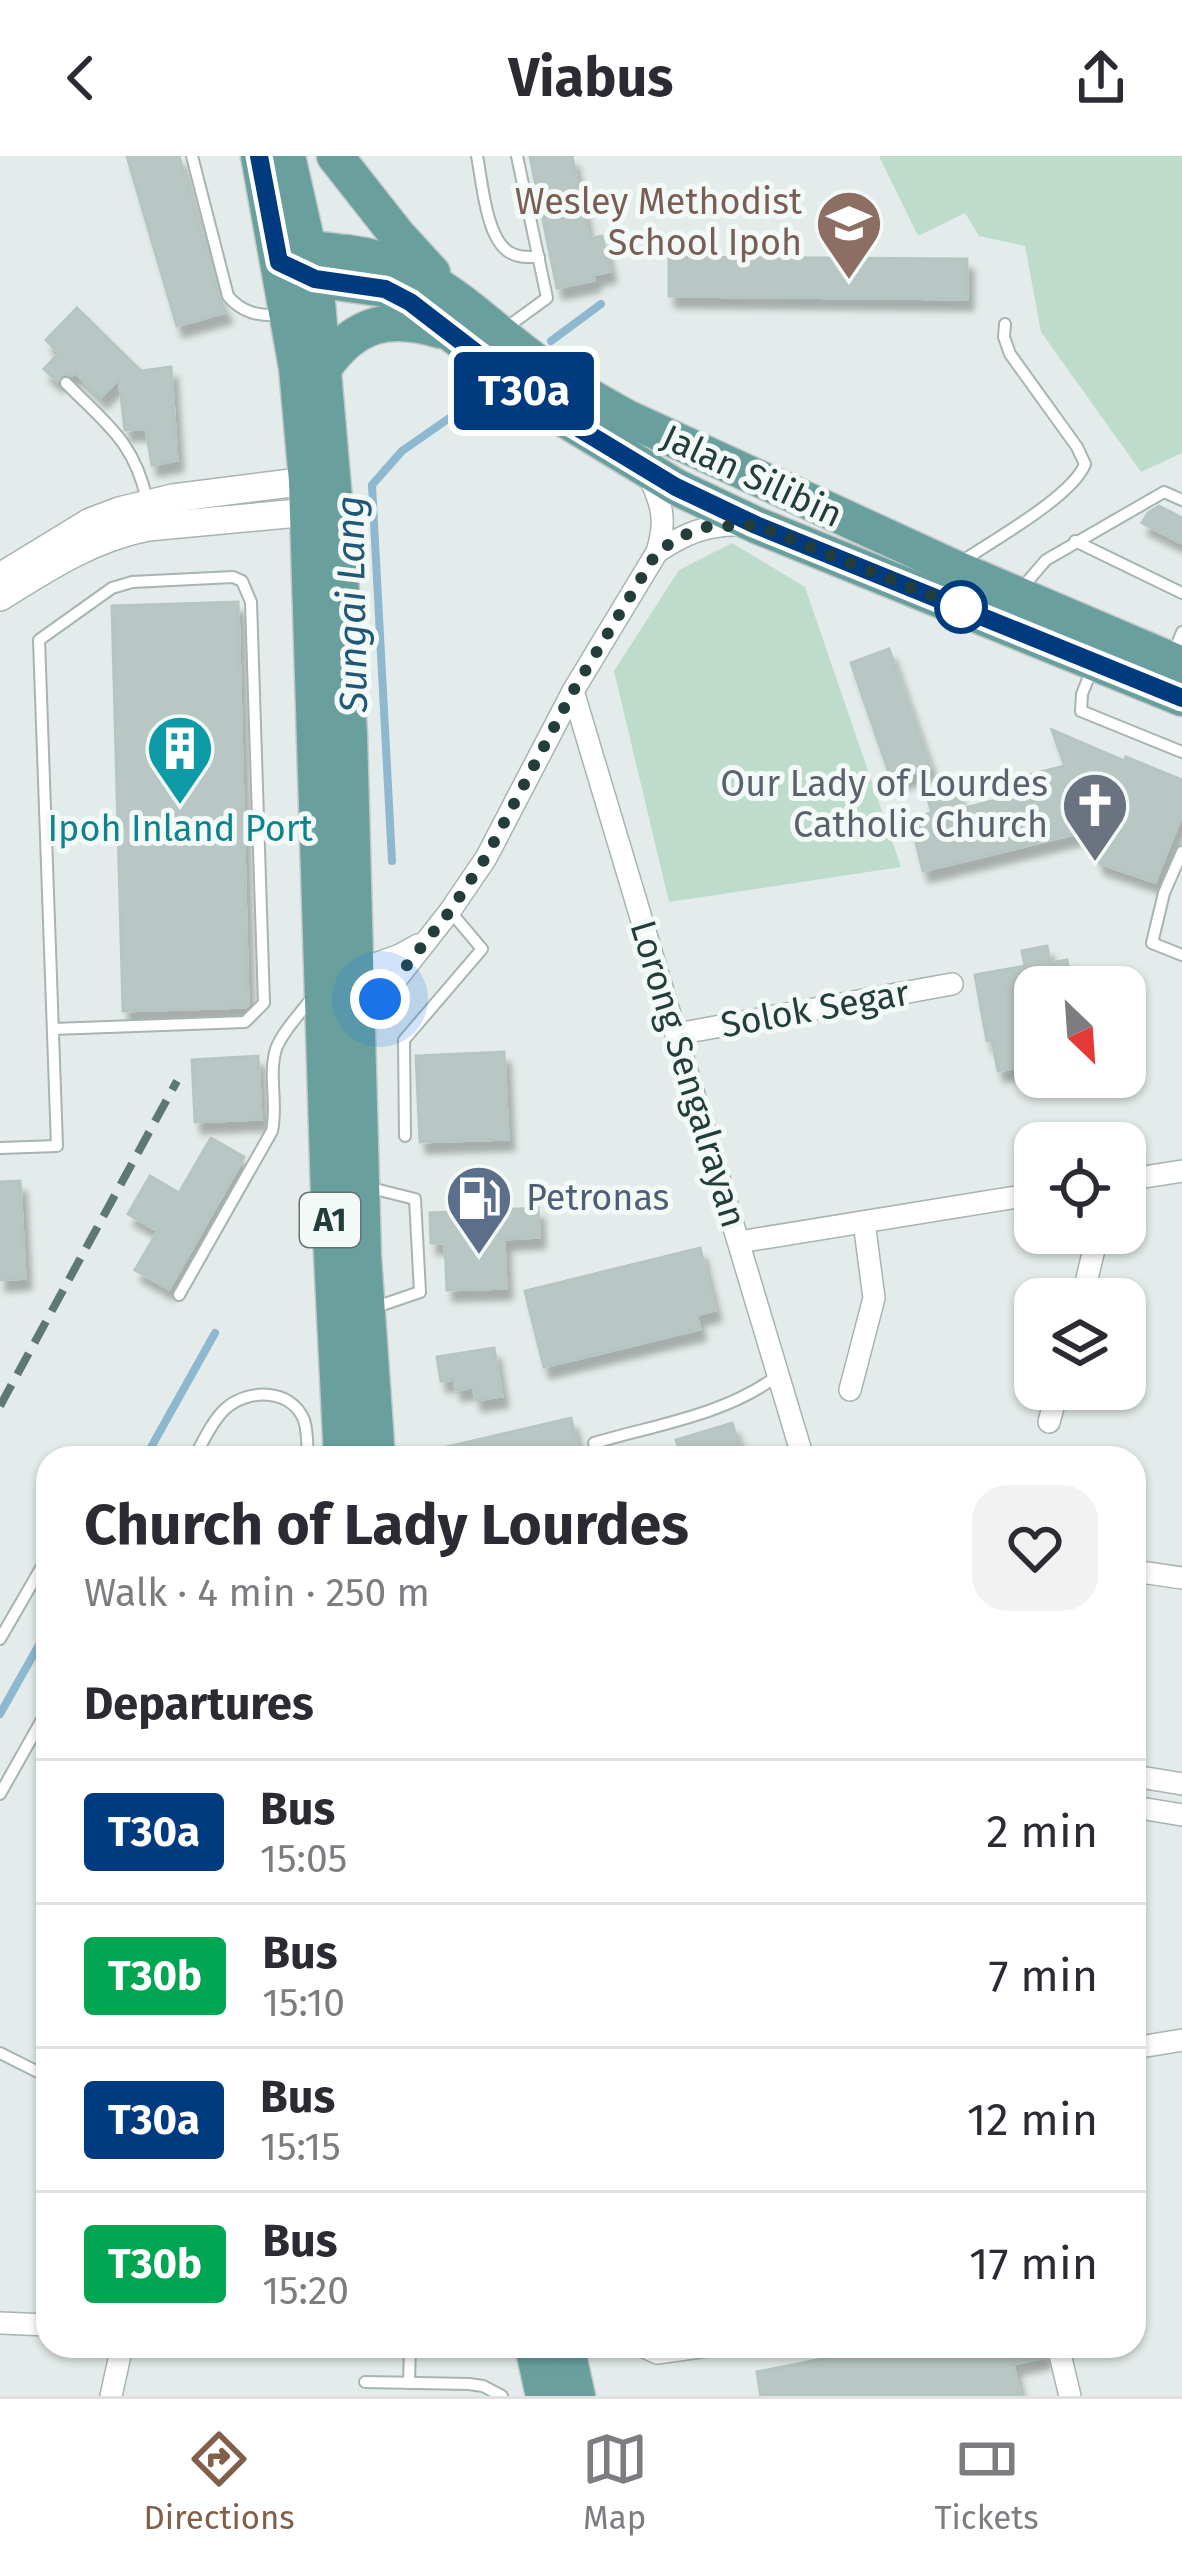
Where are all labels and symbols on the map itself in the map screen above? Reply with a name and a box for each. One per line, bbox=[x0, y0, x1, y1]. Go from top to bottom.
place label: Wesley Methodist School Ipoh bbox=[515, 180, 802, 265]
school or university icon: Wesley Methodist School Ipoh bbox=[814, 188, 884, 282]
line badge: T30a bbox=[440, 352, 608, 430]
street label: Jalan Silibin bbox=[655, 415, 849, 537]
water label: Sungai Lang bbox=[327, 495, 377, 714]
unlabelled marker bbox=[936, 582, 986, 632]
building icon: Ipoh Inland Port bbox=[145, 713, 215, 807]
place label: Our Lady of Lourdes Catholic Church bbox=[720, 762, 1048, 847]
church icon: Our Lady of Lourdes Catholic Church bbox=[1060, 770, 1130, 864]
place label: Ipoh Inland Port bbox=[47, 807, 313, 851]
street label: Lorong Sengalrayan bbox=[620, 915, 756, 1233]
north arrow bbox=[1014, 966, 1146, 1098]
your location bbox=[350, 969, 410, 1029]
street label: Solok Segar bbox=[717, 971, 913, 1047]
fuel station icon: Petronas bbox=[444, 1163, 514, 1257]
place label: Petronas bbox=[526, 1176, 669, 1220]
road number: A1 bbox=[300, 1193, 360, 1247]

